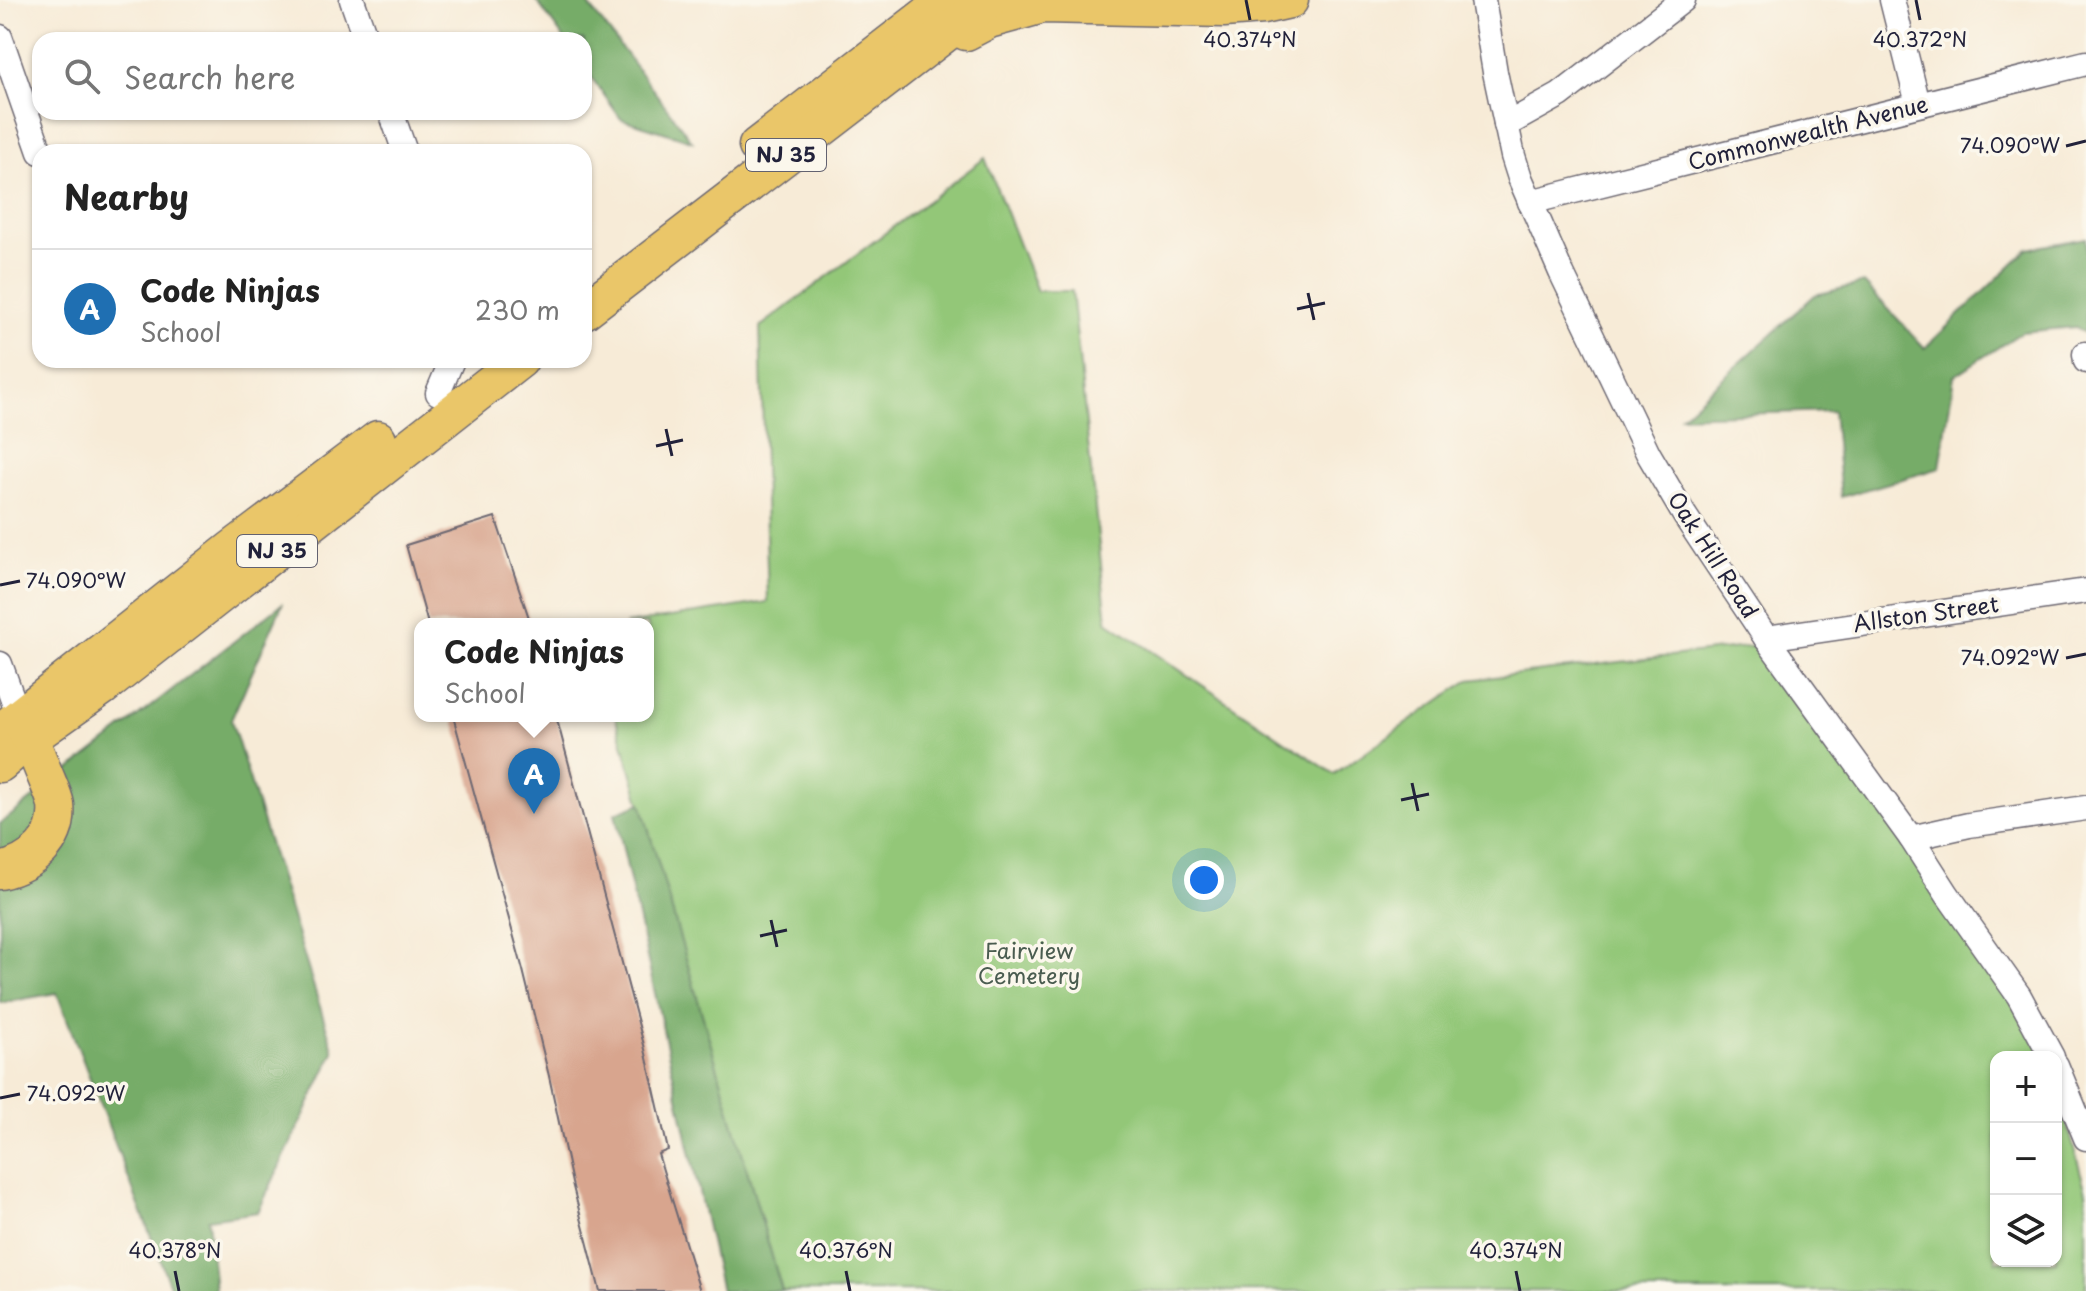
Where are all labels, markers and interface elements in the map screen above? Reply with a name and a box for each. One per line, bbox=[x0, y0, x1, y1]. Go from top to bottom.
text: 40.374°N bbox=[1203, 24, 1297, 54]
text: 40.372°N bbox=[1873, 24, 1967, 54]
search box bbox=[32, 32, 592, 120]
icon: search bbox=[60, 54, 104, 98]
text: Search here bbox=[124, 54, 296, 99]
street label: Commonwealth Avenue bbox=[1684, 86, 1931, 177]
text: 74.090°W bbox=[1960, 130, 2060, 160]
road number: NJ 35 bbox=[746, 139, 826, 171]
text: Nearby bbox=[64, 170, 189, 222]
text: Code Ninjas bbox=[140, 267, 320, 312]
text: A bbox=[80, 290, 100, 329]
text: 230 m bbox=[475, 290, 560, 329]
text: School bbox=[140, 312, 222, 351]
street label: Oak Hill Road bbox=[1661, 484, 1768, 624]
road number: NJ 35 bbox=[237, 535, 317, 567]
text: 74.090°W bbox=[26, 565, 126, 595]
street label: Allston Street bbox=[1851, 586, 2001, 639]
popup bbox=[414, 618, 654, 722]
text: Code Ninjas bbox=[444, 628, 624, 673]
text: 74.092°W bbox=[1961, 642, 2060, 672]
text: School bbox=[444, 673, 526, 712]
pin: A bbox=[508, 748, 560, 814]
your location bbox=[1184, 860, 1224, 900]
park label: Fairview Cemetery bbox=[978, 933, 1080, 991]
map controls bbox=[1990, 1051, 2062, 1267]
button: + bbox=[1990, 1051, 2062, 1123]
text: 74.092°W bbox=[27, 1078, 126, 1108]
button: − bbox=[1990, 1123, 2062, 1195]
button: layers bbox=[1990, 1195, 2062, 1267]
text: 40.378°N bbox=[129, 1235, 222, 1265]
text: 40.376°N bbox=[799, 1235, 893, 1265]
text: 40.374°N bbox=[1469, 1235, 1563, 1265]

